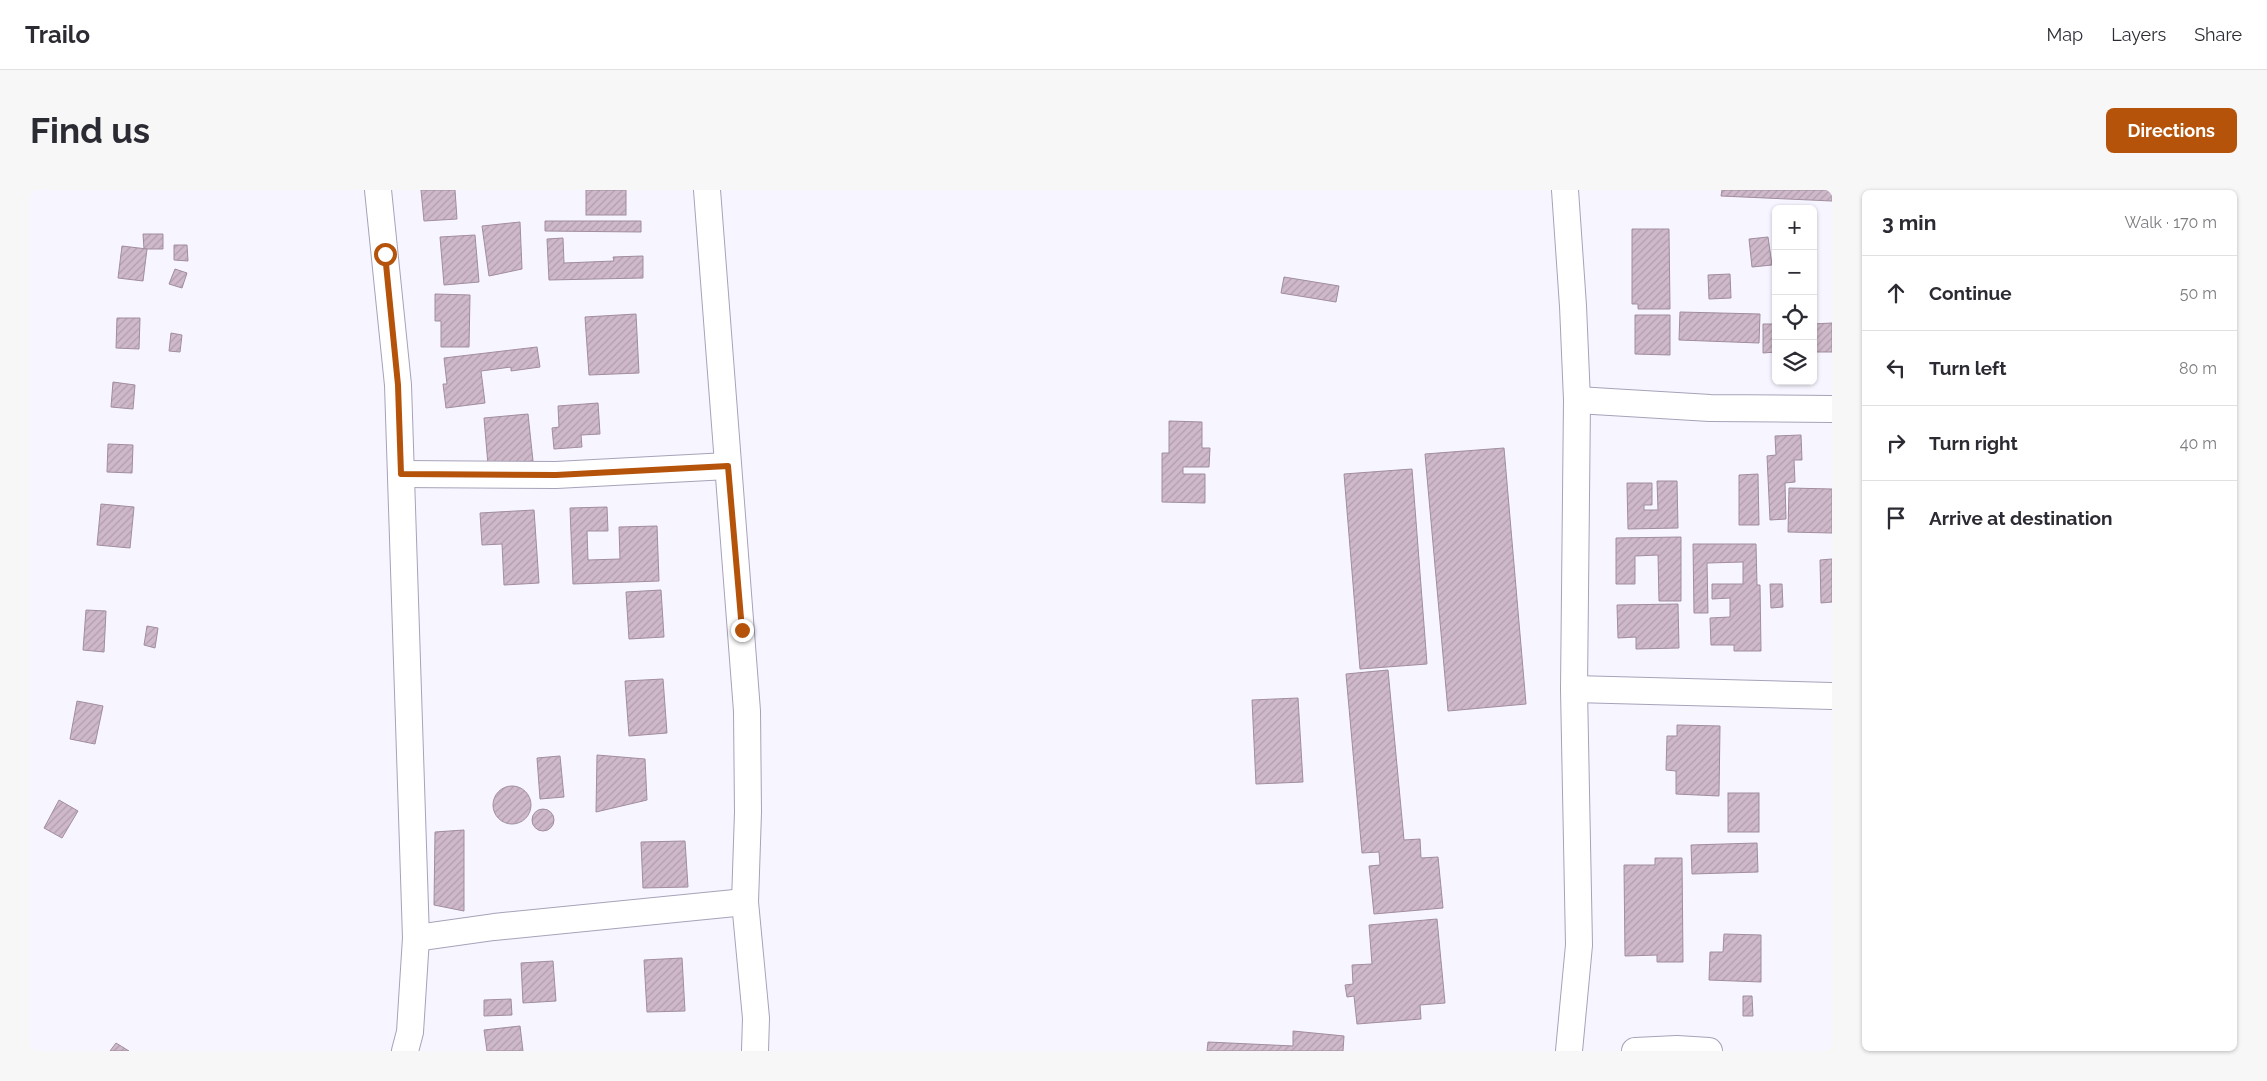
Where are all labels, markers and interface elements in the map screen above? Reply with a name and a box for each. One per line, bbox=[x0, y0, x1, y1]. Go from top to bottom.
text: Trailo bbox=[25, 20, 90, 49]
text: Map bbox=[2047, 24, 2083, 45]
text: Layers bbox=[2111, 24, 2166, 45]
text: Share bbox=[2194, 24, 2242, 45]
button: Directions bbox=[2106, 108, 2237, 153]
text: Find us bbox=[30, 110, 150, 151]
map controls bbox=[1772, 205, 1817, 385]
button: + bbox=[1772, 205, 1817, 250]
text: 3 min bbox=[1882, 210, 1936, 235]
text: Walk · 170 m bbox=[2125, 213, 2217, 232]
route start bbox=[374, 243, 397, 266]
button: − bbox=[1772, 250, 1817, 295]
icon: ahead bbox=[1882, 279, 1910, 307]
text: Continue bbox=[1929, 282, 2012, 304]
text: 50 m bbox=[2180, 284, 2217, 303]
button: locate bbox=[1772, 295, 1817, 340]
button: layers bbox=[1772, 340, 1817, 385]
icon: left bbox=[1882, 354, 1910, 382]
text: Turn left bbox=[1929, 357, 2006, 379]
text: 80 m bbox=[2179, 359, 2217, 378]
icon: right bbox=[1882, 429, 1910, 457]
text: Turn right bbox=[1929, 432, 2018, 454]
text: 40 m bbox=[2180, 434, 2217, 453]
icon: arrive bbox=[1882, 504, 1910, 532]
text: Arrive at destination bbox=[1929, 507, 2113, 529]
route end bbox=[731, 619, 754, 642]

